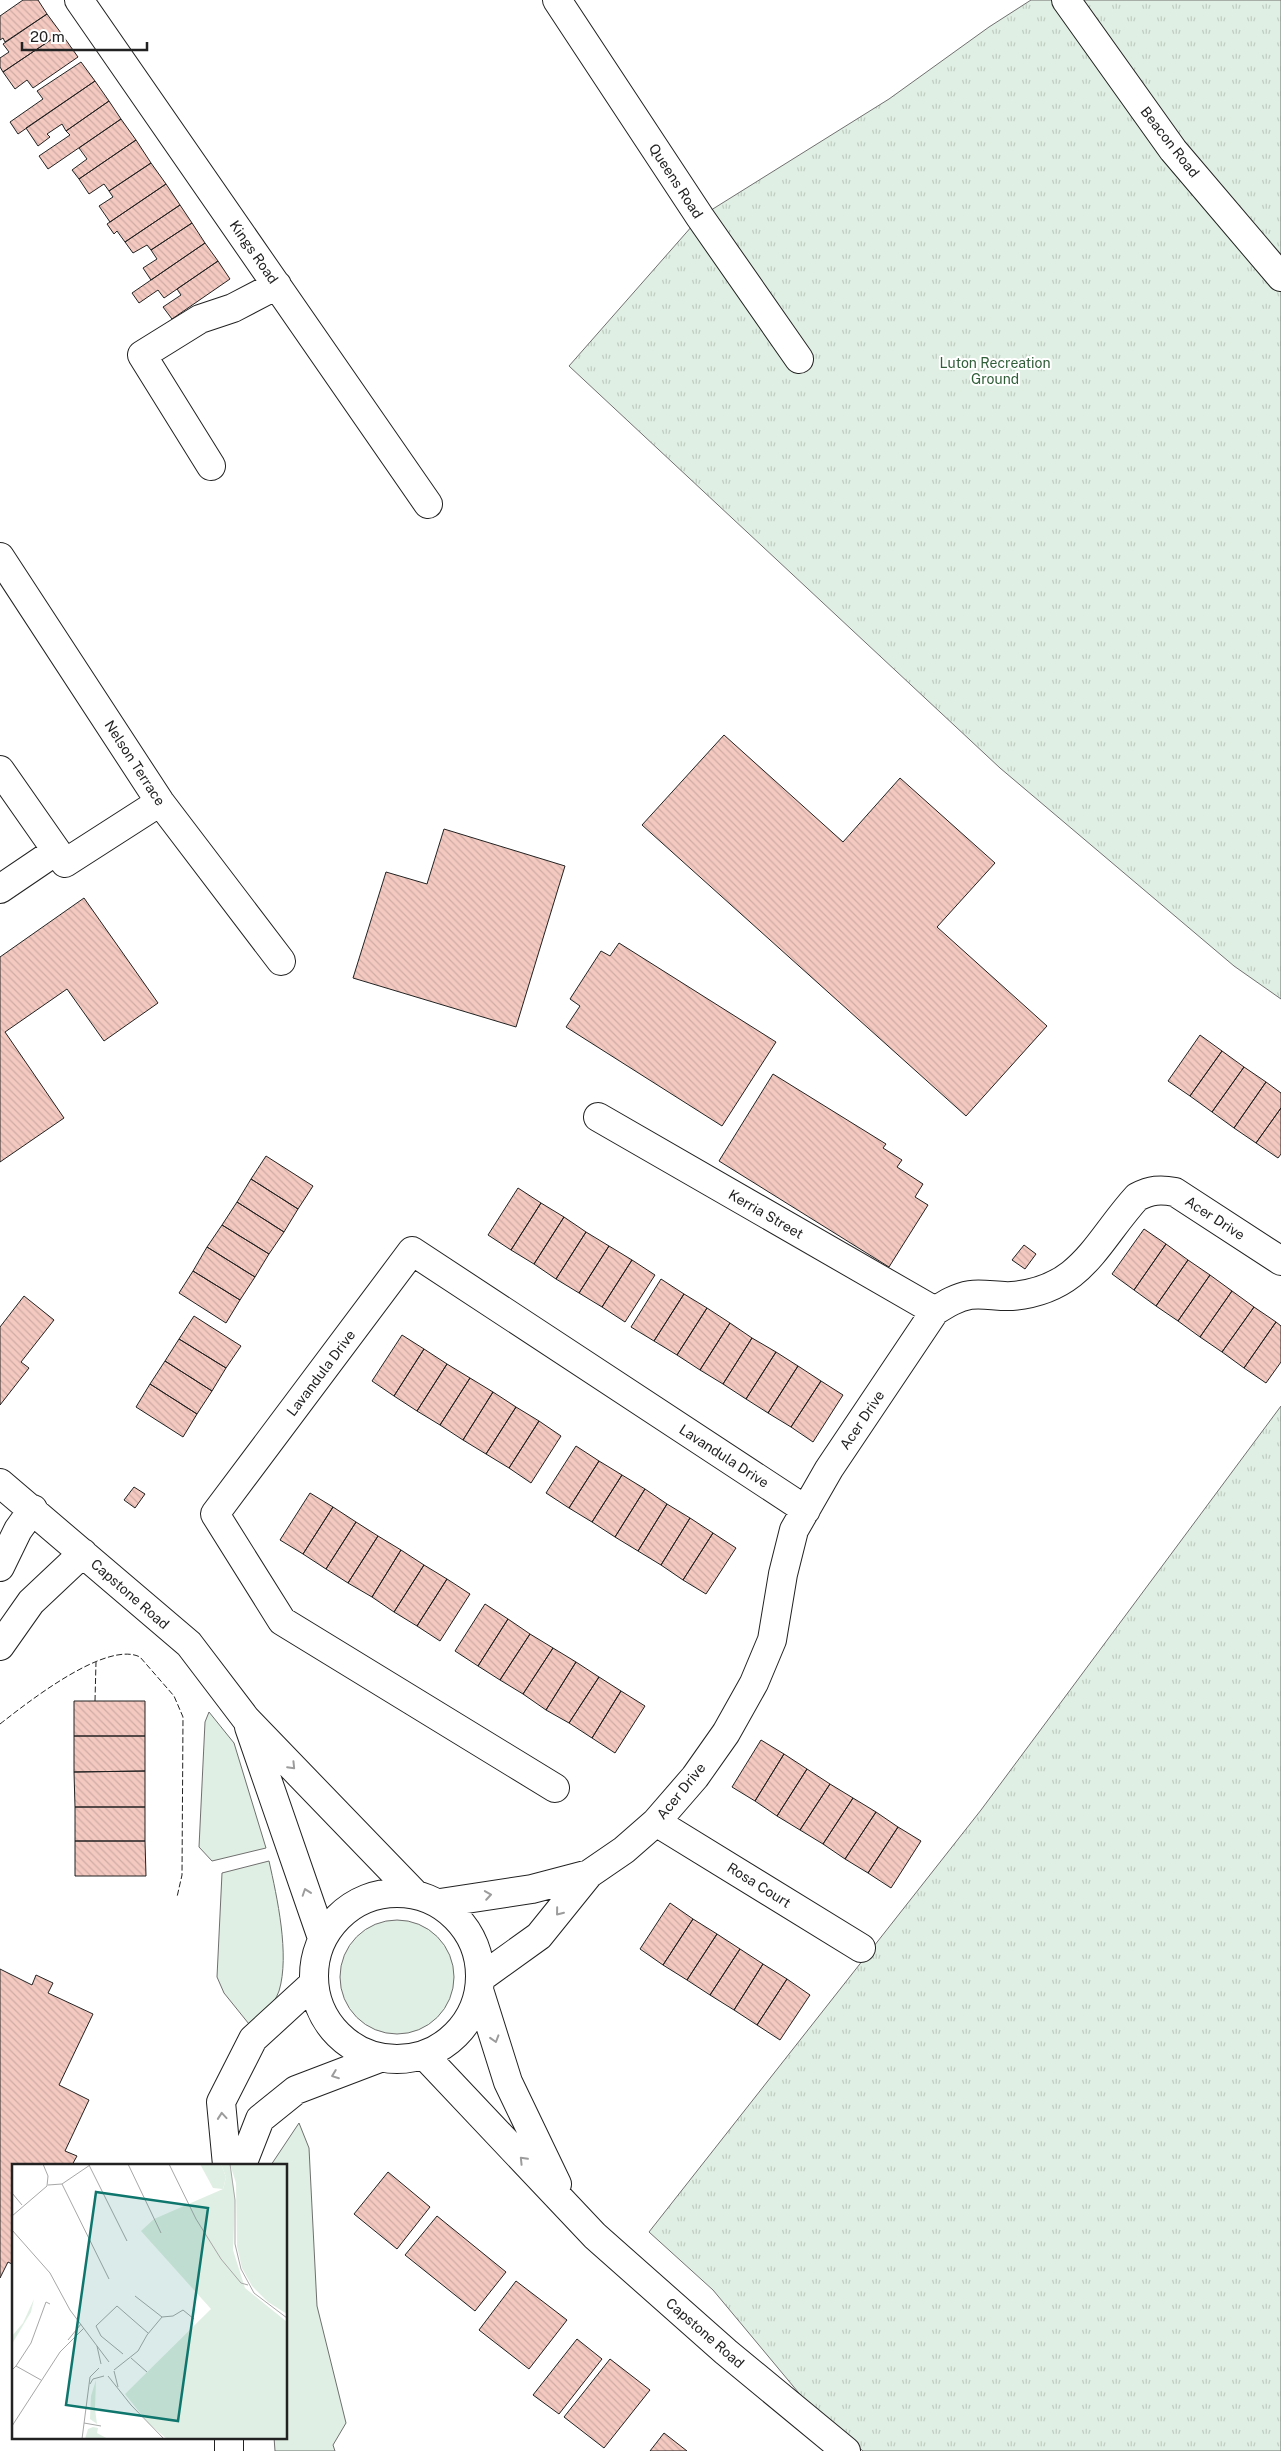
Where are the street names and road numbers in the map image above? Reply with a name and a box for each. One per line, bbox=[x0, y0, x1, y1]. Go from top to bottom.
street label: Beacon Road bbox=[1137, 104, 1203, 180]
street label: Queens Road bbox=[646, 141, 706, 221]
street label: Kings Road bbox=[226, 217, 282, 287]
street label: Nelson Terrace bbox=[102, 718, 168, 809]
street label: Kerria Street bbox=[726, 1186, 806, 1242]
street label: Acer Drive bbox=[1182, 1193, 1248, 1243]
street label: Lavandula Drive bbox=[283, 1327, 359, 1419]
street label: Acer Drive bbox=[836, 1387, 888, 1453]
street label: Lavandula Drive bbox=[676, 1421, 772, 1491]
street label: Capstone Road bbox=[88, 1556, 172, 1632]
street label: Acer Drive bbox=[654, 1760, 709, 1822]
street label: Rosa Court bbox=[724, 1859, 794, 1911]
street label: Capstone Road bbox=[663, 2295, 747, 2371]

